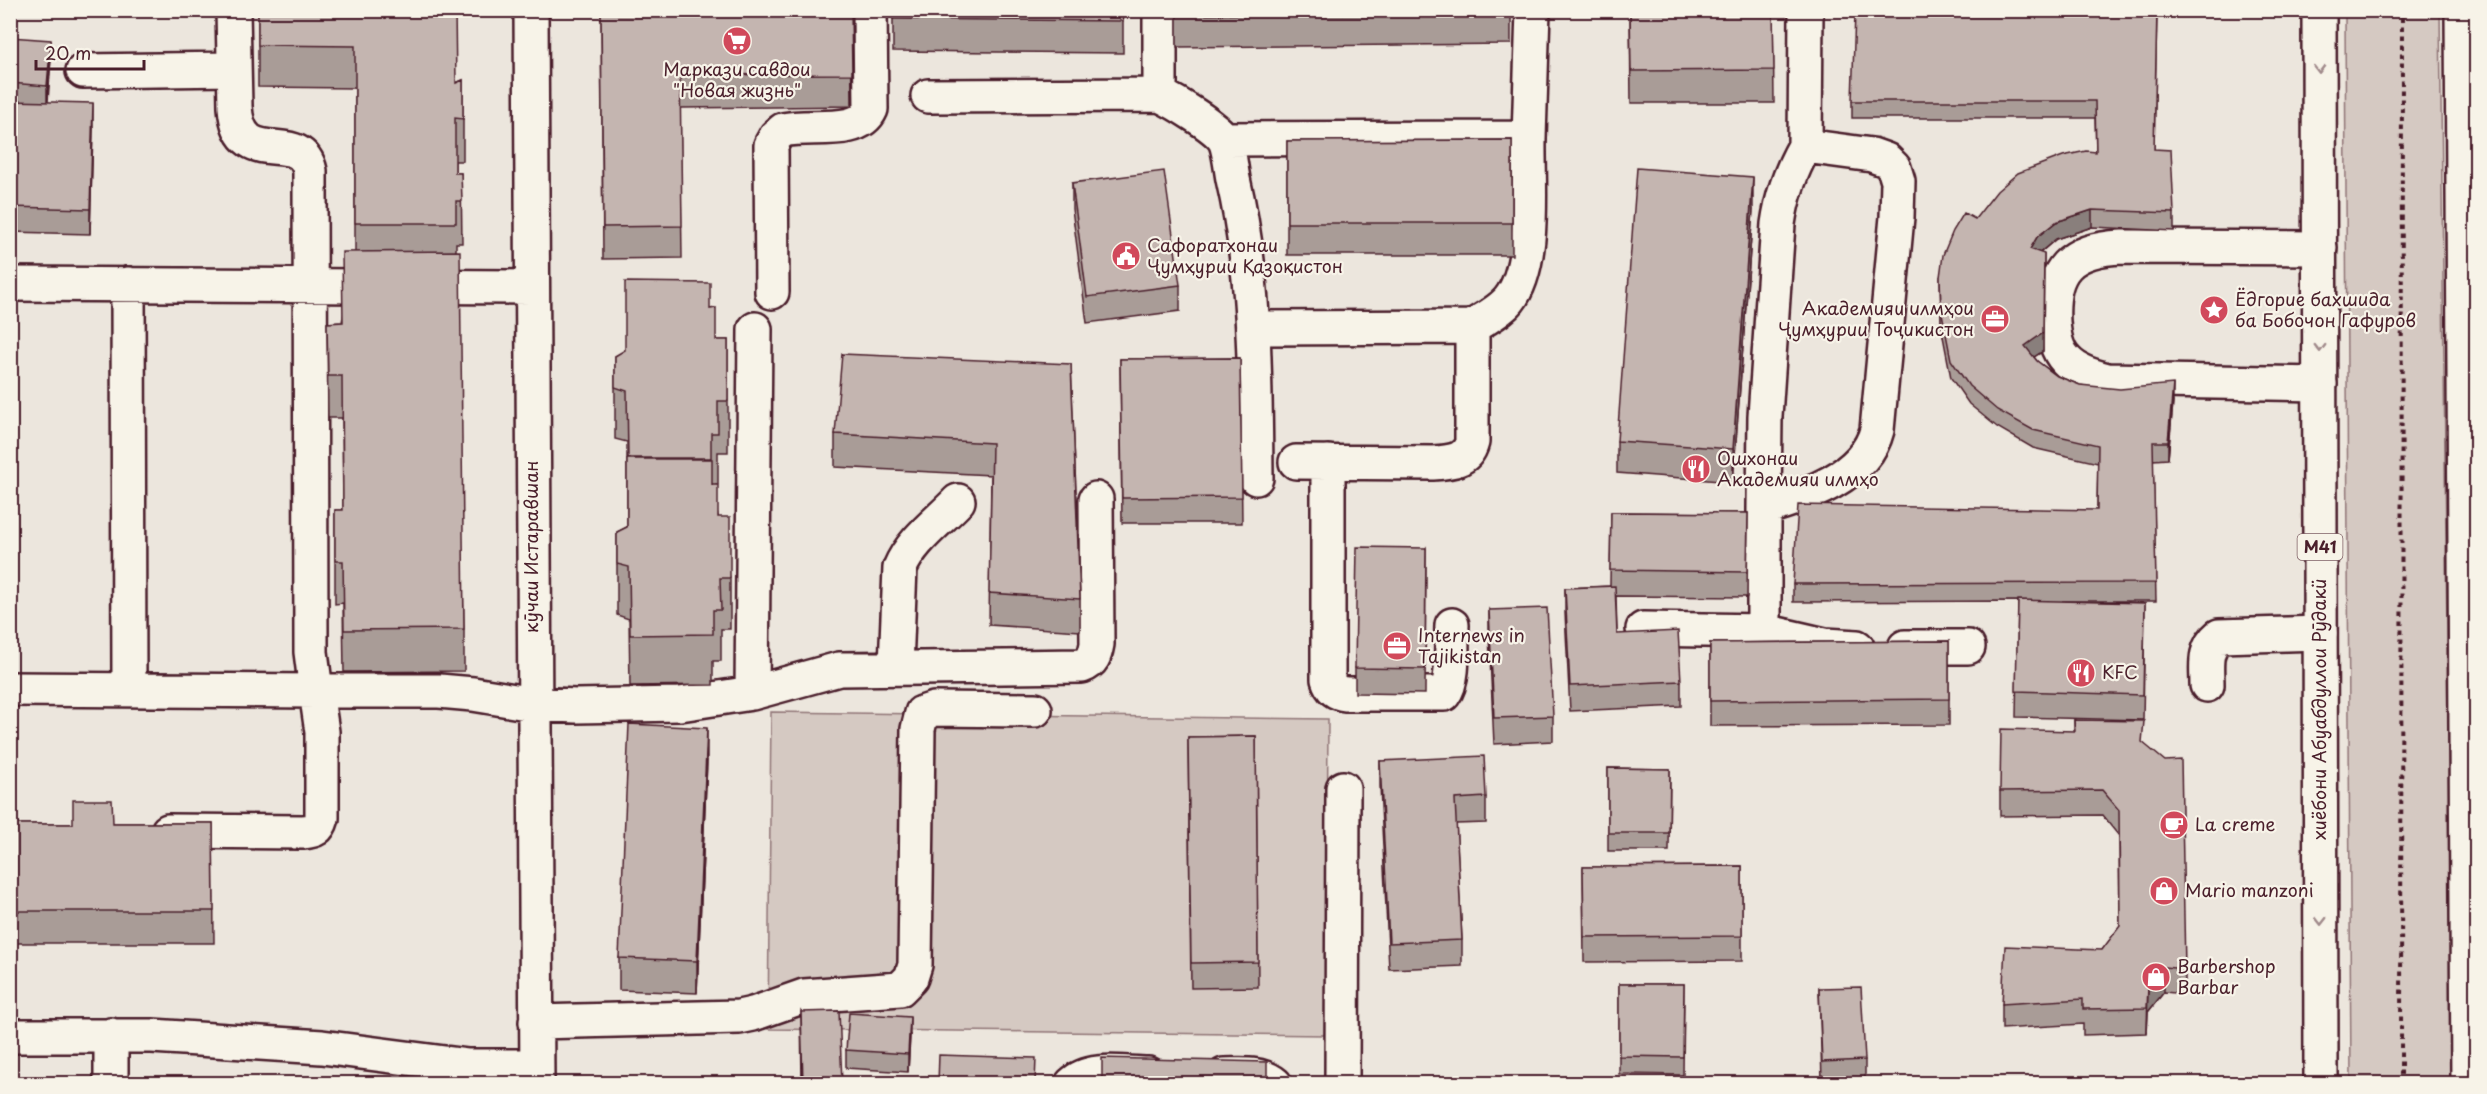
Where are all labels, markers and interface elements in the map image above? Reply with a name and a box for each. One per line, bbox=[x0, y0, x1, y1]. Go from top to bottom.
supermarket icon: Маркази савдои "Новая жизнь" bbox=[721, 25, 753, 57]
scale bar bbox=[36, 33, 144, 71]
text: 20 m bbox=[45, 39, 91, 66]
place label: Маркази савдои "Новая жизнь" bbox=[663, 55, 811, 103]
one-way arrow bbox=[2313, 64, 2325, 73]
place label: Сафоратхонаи Ҷумҳурии Қазоқистон bbox=[1147, 231, 1343, 279]
public building icon: Сафоратхонаи Ҷумҳурии Қазоқистон bbox=[1110, 240, 1142, 272]
place label: Ёдгорие бахшида ба Бобочон Гафуров bbox=[2235, 285, 2416, 333]
place label: Академияи илмҳои Ҷумҳурии Тоҷикистон bbox=[1778, 294, 1974, 342]
place icon: Ёдгорие бахшида ба Бобочон Гафуров bbox=[2198, 294, 2230, 326]
office icon: Академияи илмҳои Ҷумҳурии Тоҷикистон bbox=[1979, 303, 2011, 335]
one-way arrow bbox=[2314, 343, 2326, 352]
place label: Ошхонаи Академияи илмҳо bbox=[1717, 444, 1879, 492]
restaurant icon: Ошхонаи Академияи илмҳо bbox=[1680, 453, 1712, 485]
street label: кӯчаи Истаравшан bbox=[517, 461, 544, 633]
road number: M41 bbox=[2298, 534, 2342, 560]
street label: хиёбони Абуабдуллои Рӯдакӣ bbox=[2305, 578, 2332, 840]
place label: Internews in Tajikistan bbox=[1418, 621, 1525, 669]
office icon: Internews in Tajikistan bbox=[1381, 630, 1413, 662]
restaurant icon: KFC bbox=[2065, 657, 2097, 689]
place label: KFC bbox=[2102, 658, 2138, 685]
cafe icon: La creme bbox=[2158, 809, 2190, 841]
place label: La creme bbox=[2195, 810, 2276, 837]
shop icon: Mario manzoni bbox=[2148, 875, 2180, 907]
place label: Mario manzoni bbox=[2185, 876, 2314, 903]
one-way arrow bbox=[2315, 916, 2327, 925]
place label: Barbershop Barbar bbox=[2177, 952, 2276, 1000]
shop icon: Barbershop Barbar bbox=[2140, 961, 2172, 993]

